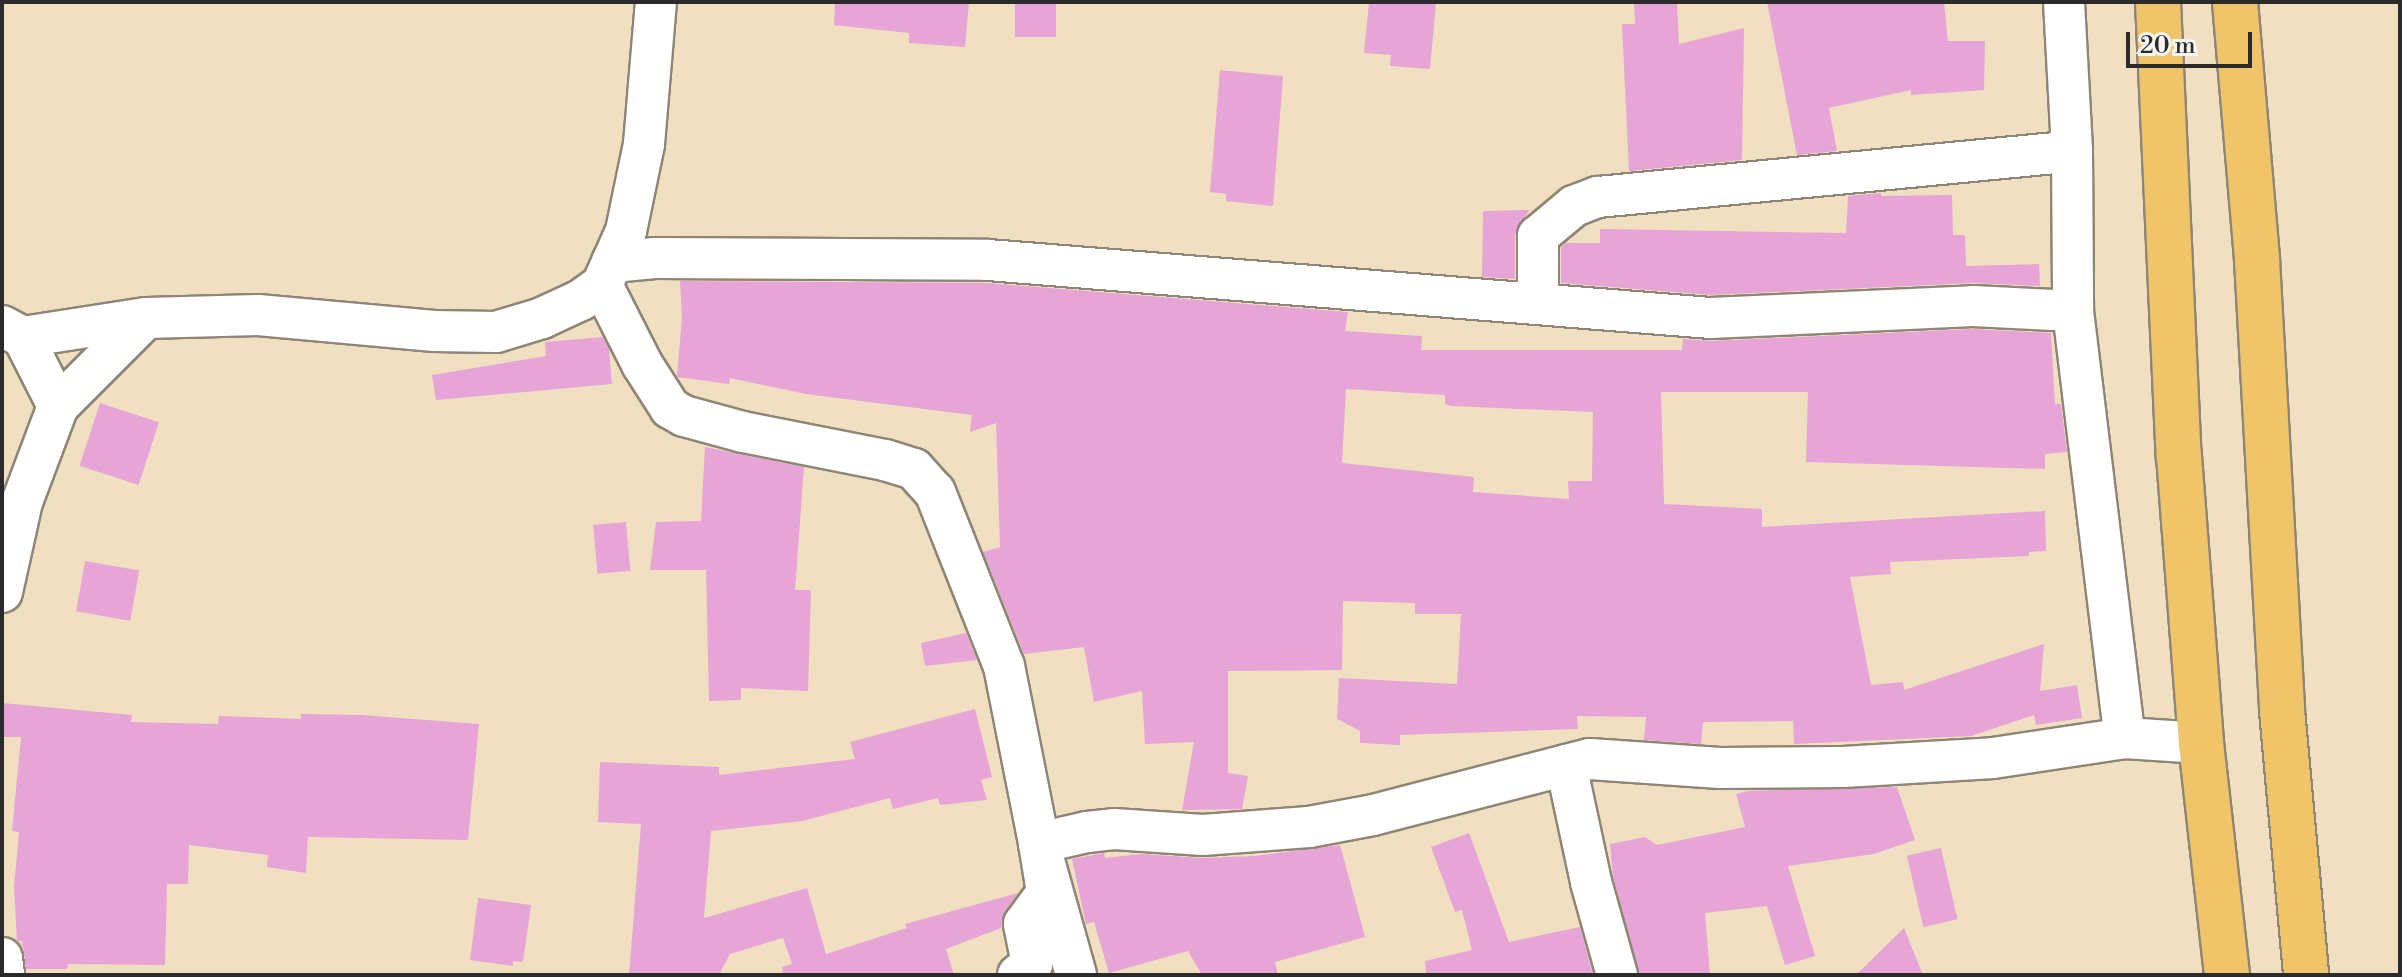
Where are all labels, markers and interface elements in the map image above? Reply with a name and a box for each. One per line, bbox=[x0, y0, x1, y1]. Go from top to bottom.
scale bar bbox=[2130, 16, 2256, 66]
text: 20 m bbox=[2140, 31, 2196, 61]

